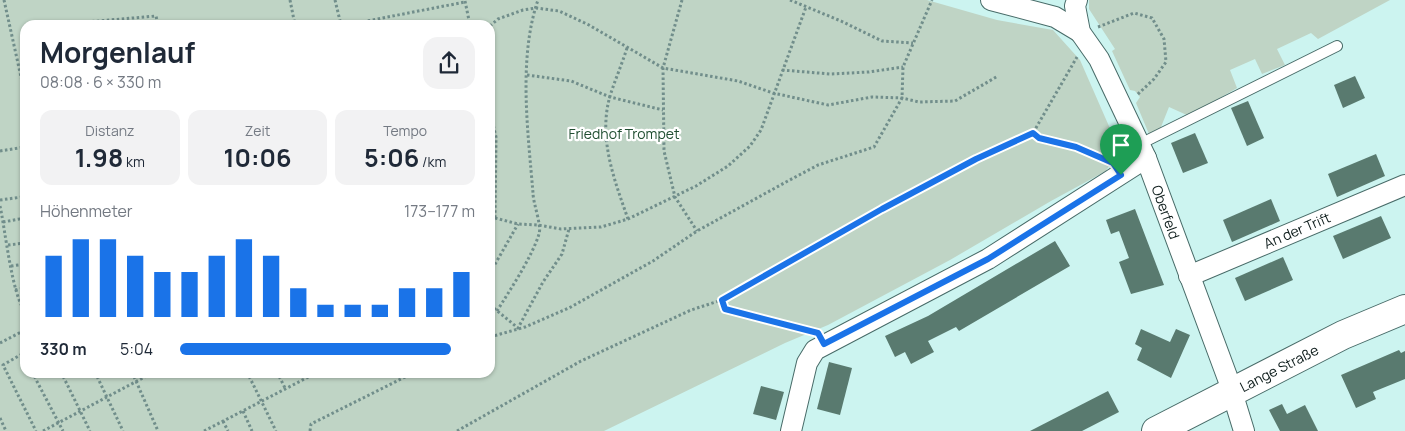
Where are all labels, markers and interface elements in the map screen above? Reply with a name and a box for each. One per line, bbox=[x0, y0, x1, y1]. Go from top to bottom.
text: Morgenlauf bbox=[40, 33, 195, 71]
button: share bbox=[423, 37, 475, 89]
text: 08:08 · 6 × 330 m bbox=[40, 71, 161, 93]
text: Distanz bbox=[85, 121, 134, 140]
text: Zeit bbox=[245, 121, 270, 140]
text: Tempo bbox=[383, 121, 427, 140]
park label: Friedhof Trompet bbox=[569, 124, 680, 143]
pin bbox=[1100, 124, 1142, 175]
icon: arrive bbox=[1107, 131, 1135, 159]
text: 1.98 bbox=[75, 140, 123, 175]
text: 10:06 bbox=[224, 140, 291, 175]
text: 5:06 bbox=[364, 140, 419, 175]
text: km bbox=[123, 152, 145, 171]
text: /km bbox=[419, 152, 446, 171]
street label: Oberfeld bbox=[1147, 182, 1185, 242]
text: Höhenmeter bbox=[40, 200, 133, 222]
text: 173–177 m bbox=[404, 200, 475, 222]
street label: An der Trift bbox=[1261, 207, 1334, 253]
text: 330 m bbox=[40, 338, 87, 360]
text: 5:04 bbox=[120, 338, 153, 360]
street label: Lange Straße bbox=[1236, 340, 1322, 396]

